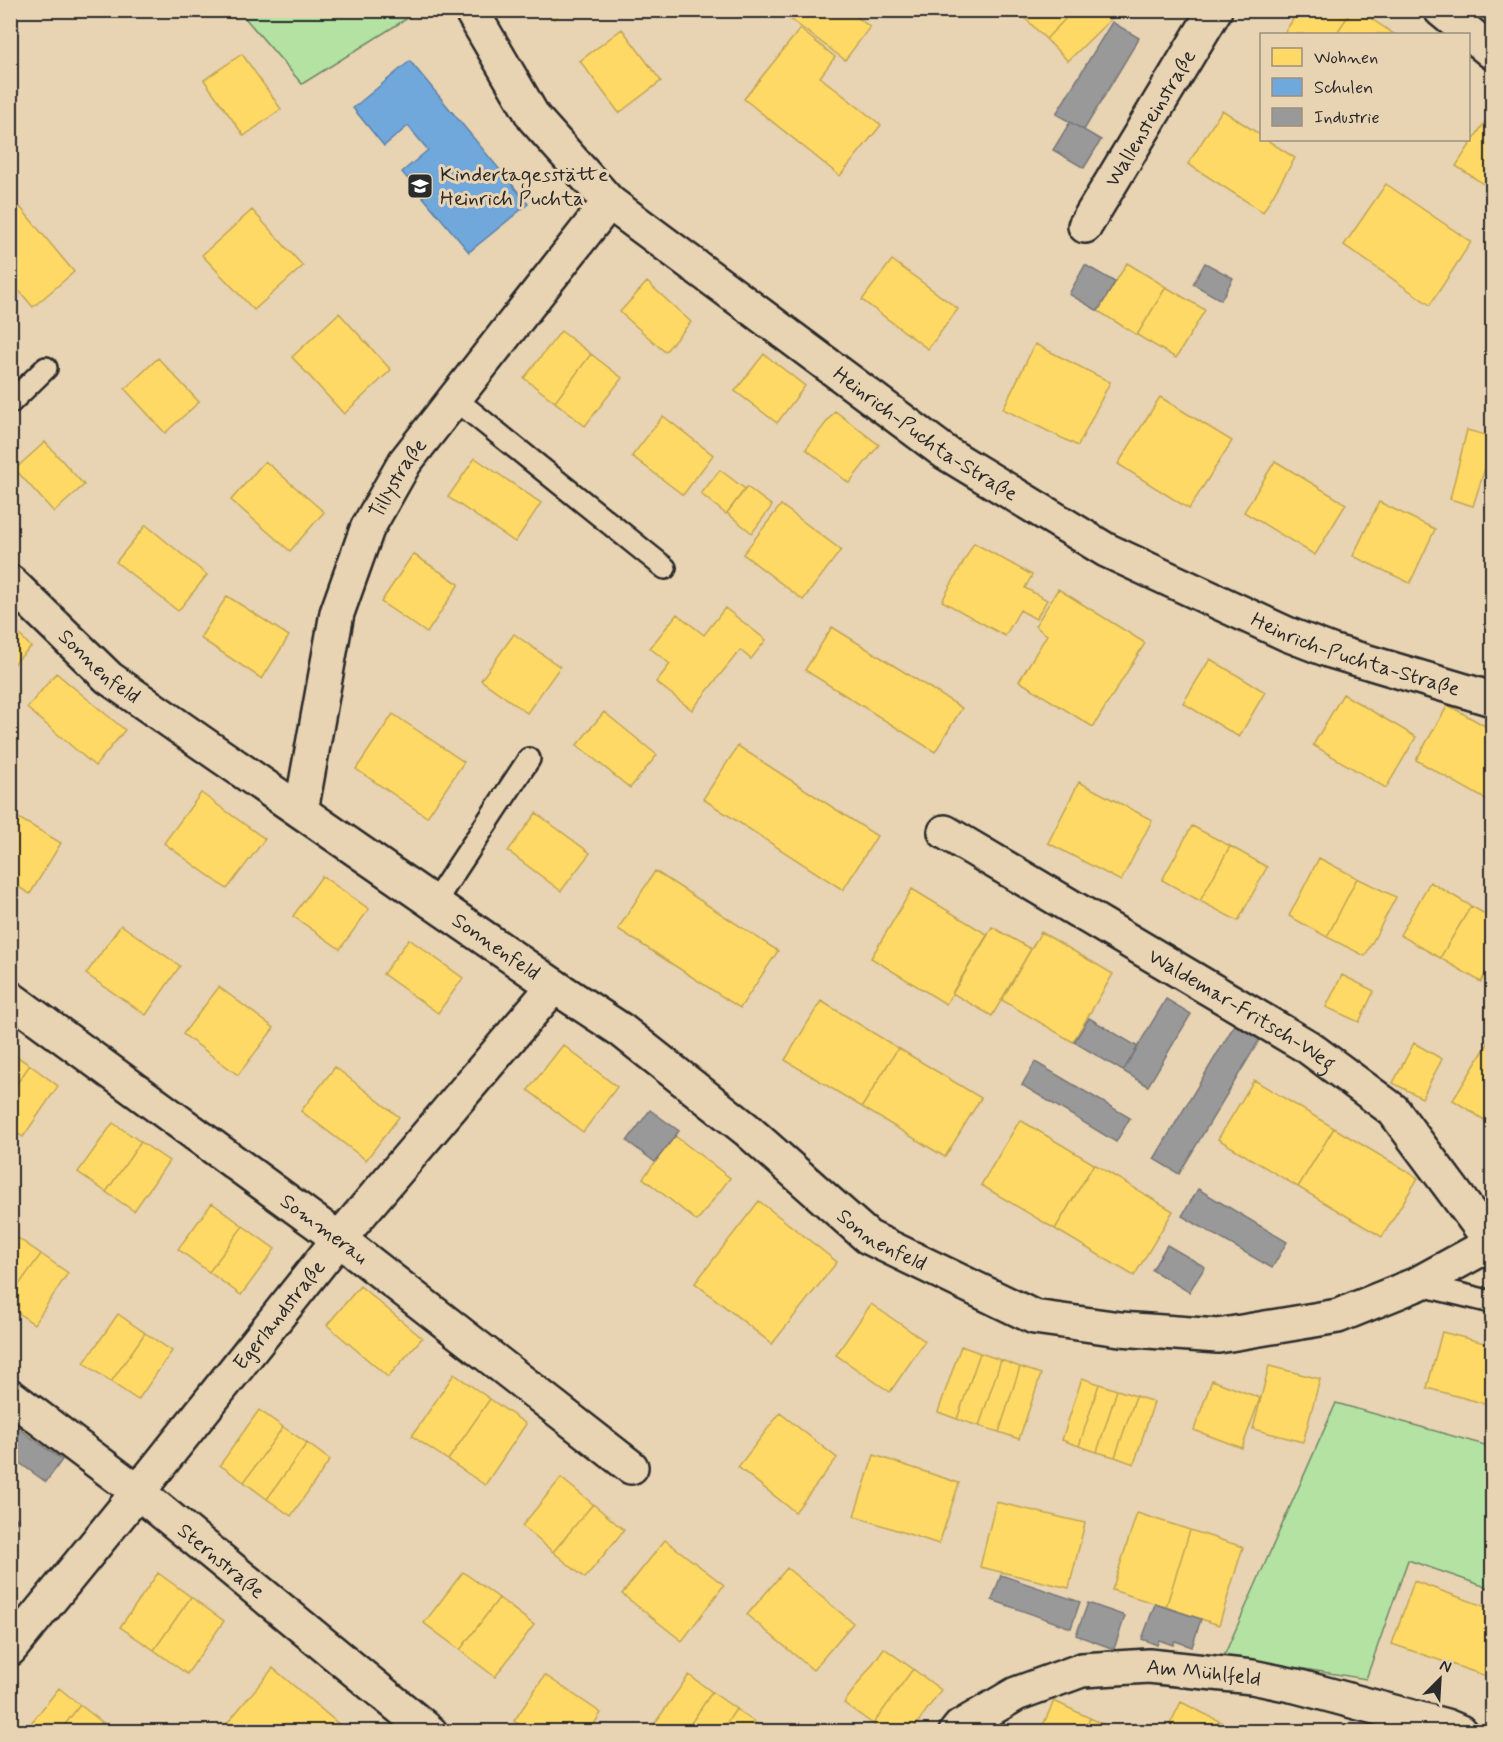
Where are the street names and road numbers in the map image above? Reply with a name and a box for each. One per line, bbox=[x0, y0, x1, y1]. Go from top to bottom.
street label: Wallensteinstraße bbox=[1099, 45, 1203, 192]
street label: Heinrich-Puchta-Straße bbox=[827, 361, 1023, 508]
street label: Tillystraße bbox=[363, 432, 434, 524]
street label: Heinrich-Puchta-Straße bbox=[1246, 606, 1463, 704]
street label: Sonnenfeld bbox=[52, 623, 146, 711]
street label: Sonnenfeld bbox=[446, 907, 545, 987]
street label: Waldemar-Fritsch-Weg bbox=[1143, 942, 1341, 1079]
street label: Sommerau bbox=[274, 1188, 373, 1271]
street label: Sonnenfeld bbox=[830, 1203, 931, 1278]
street label: Egerlandstraße bbox=[227, 1254, 332, 1376]
street label: Sternstraße bbox=[171, 1517, 271, 1606]
street label: Am Mühlfeld bbox=[1145, 1653, 1264, 1694]

